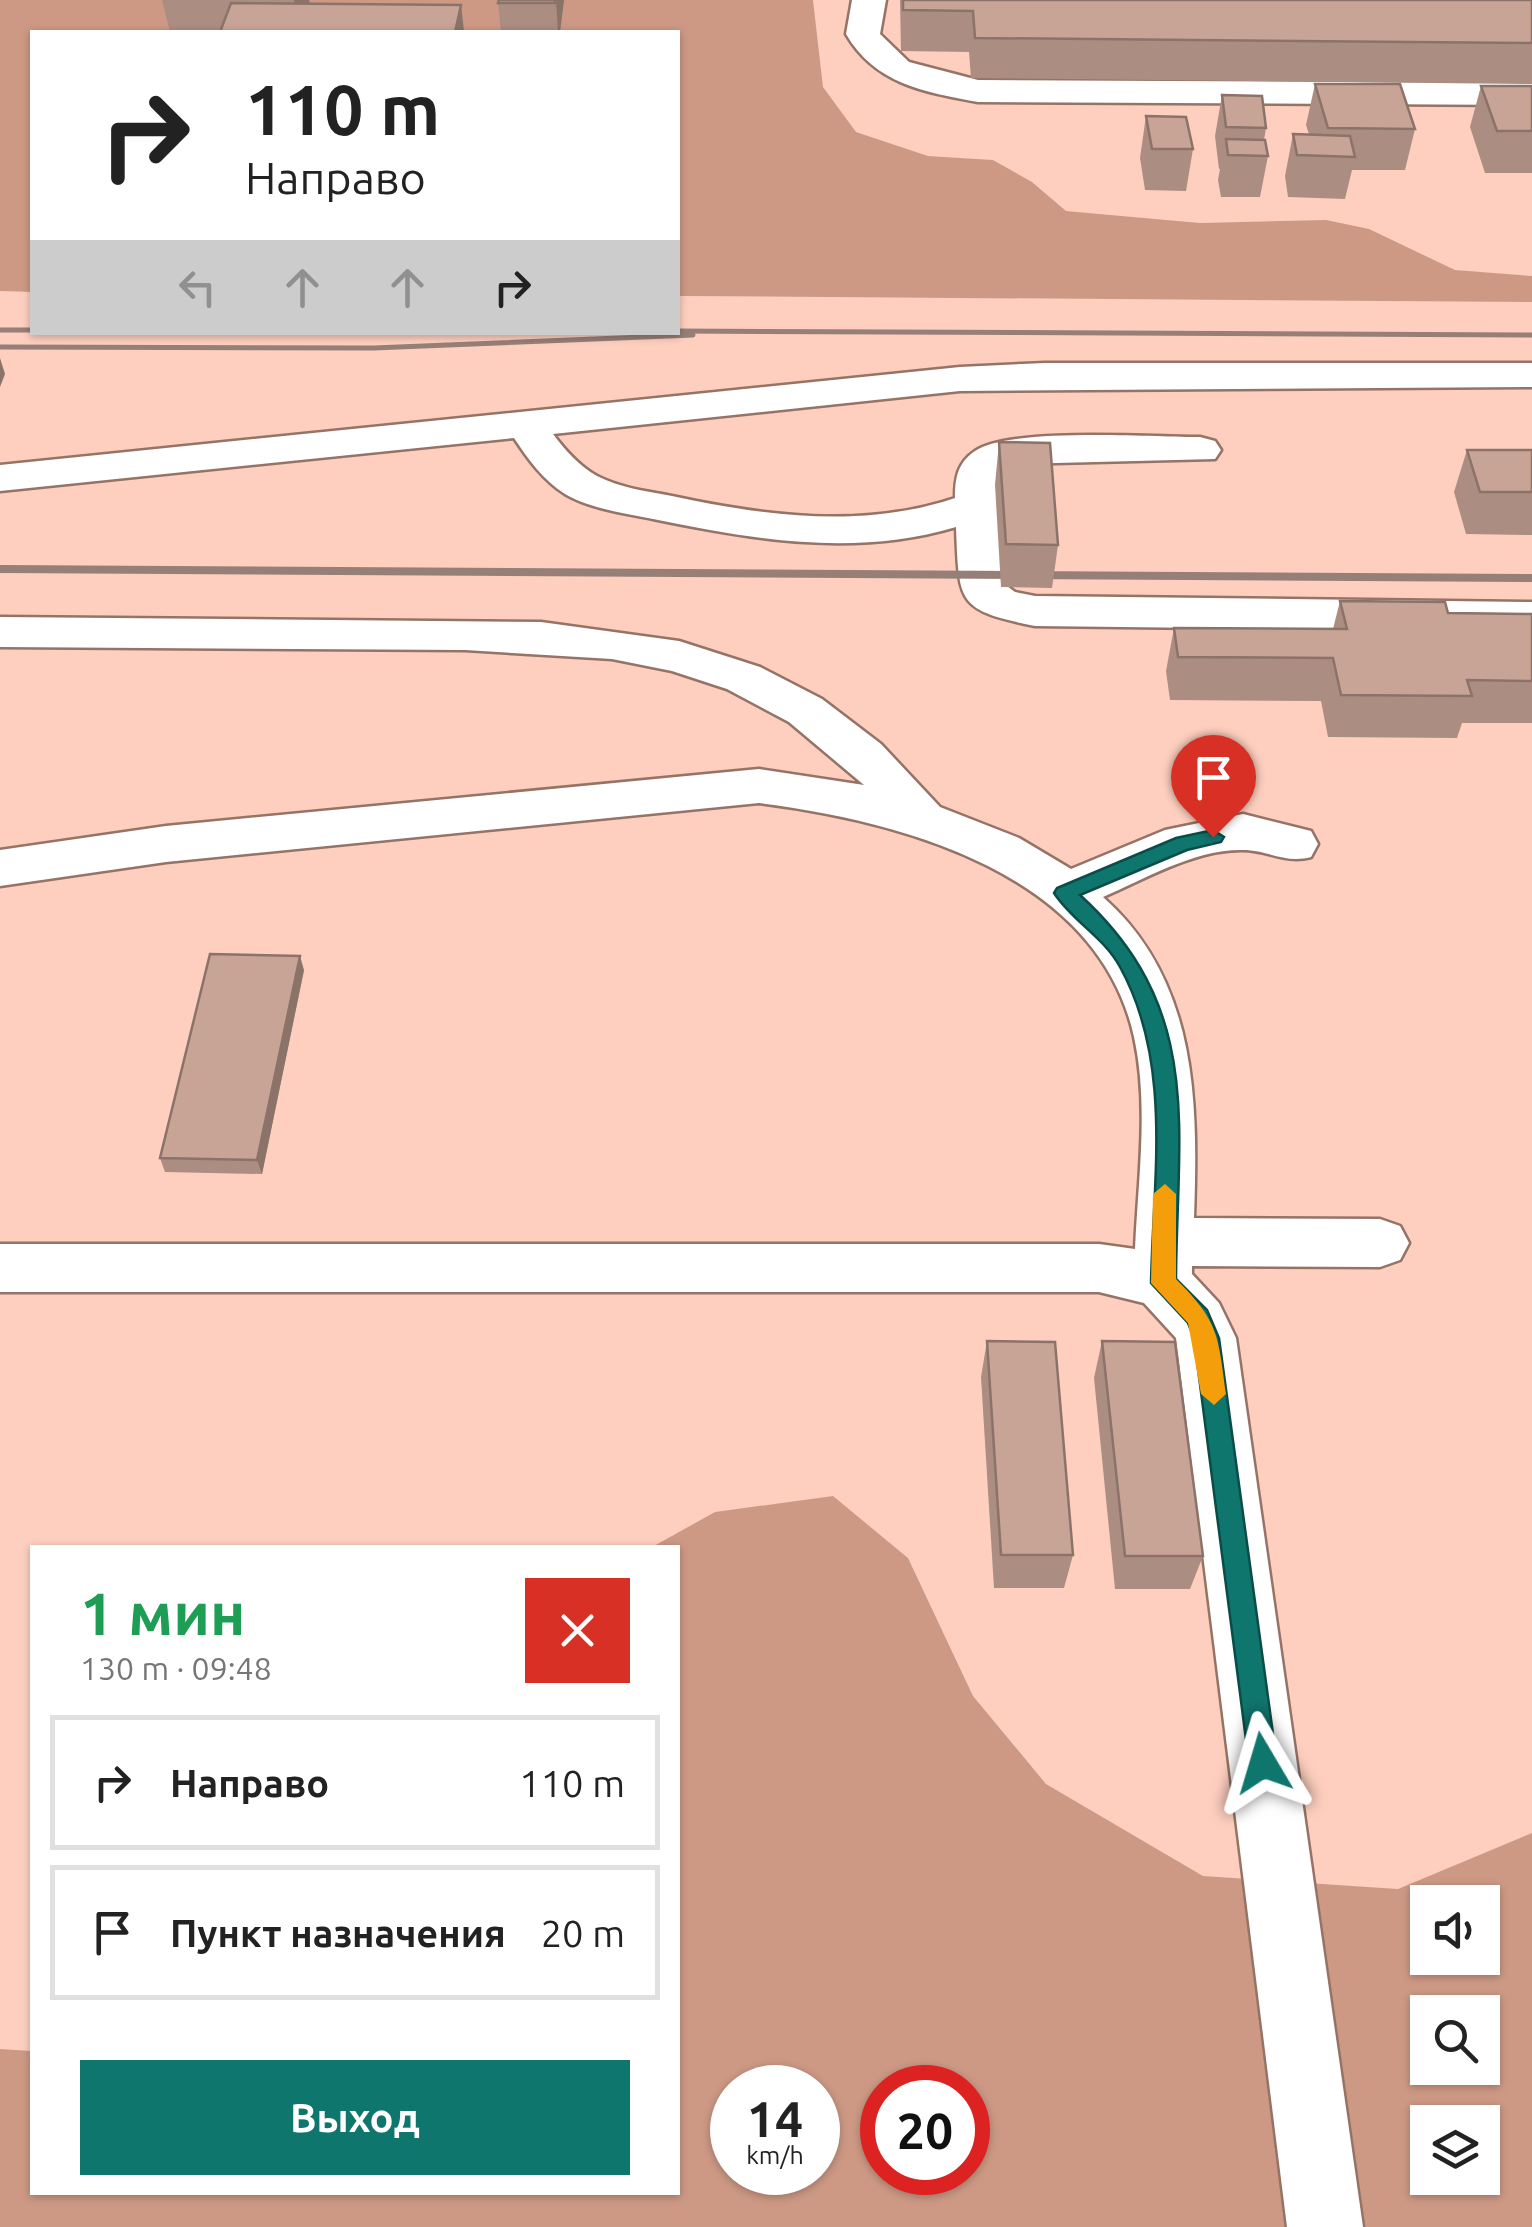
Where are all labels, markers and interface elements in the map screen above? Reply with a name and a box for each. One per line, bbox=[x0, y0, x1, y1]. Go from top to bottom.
icon: right bbox=[80, 70, 210, 200]
text: 110 m bbox=[245, 70, 440, 148]
text: Направо bbox=[245, 152, 426, 203]
icon: left bbox=[170, 260, 225, 315]
icon: ahead bbox=[275, 260, 330, 315]
icon: ahead bbox=[380, 260, 435, 315]
icon: right bbox=[485, 260, 540, 315]
pin bbox=[1171, 735, 1256, 838]
icon: arrive bbox=[1186, 750, 1241, 805]
button: close bbox=[525, 1578, 630, 1683]
text: 1 мин bbox=[80, 1579, 245, 1646]
text: 130 m · 09:48 bbox=[80, 1650, 272, 1686]
position arrow bbox=[1211, 1711, 1315, 1815]
icon: right bbox=[85, 1755, 140, 1810]
text: Направо bbox=[170, 1762, 329, 1804]
text: 110 m bbox=[519, 1762, 625, 1804]
map controls bbox=[1410, 1885, 1500, 2195]
button: sound bbox=[1410, 1885, 1500, 1975]
icon: arrive bbox=[85, 1905, 140, 1960]
text: Пункт назначения bbox=[170, 1912, 506, 1954]
text: 20 m bbox=[541, 1912, 625, 1954]
button: search bbox=[1410, 1995, 1500, 2085]
button: Выход bbox=[80, 2060, 630, 2175]
speed limit sign: 20 bbox=[860, 2065, 990, 2195]
text: 14 bbox=[747, 2090, 803, 2146]
button: layers bbox=[1410, 2105, 1500, 2195]
text: km/h bbox=[746, 2141, 804, 2169]

